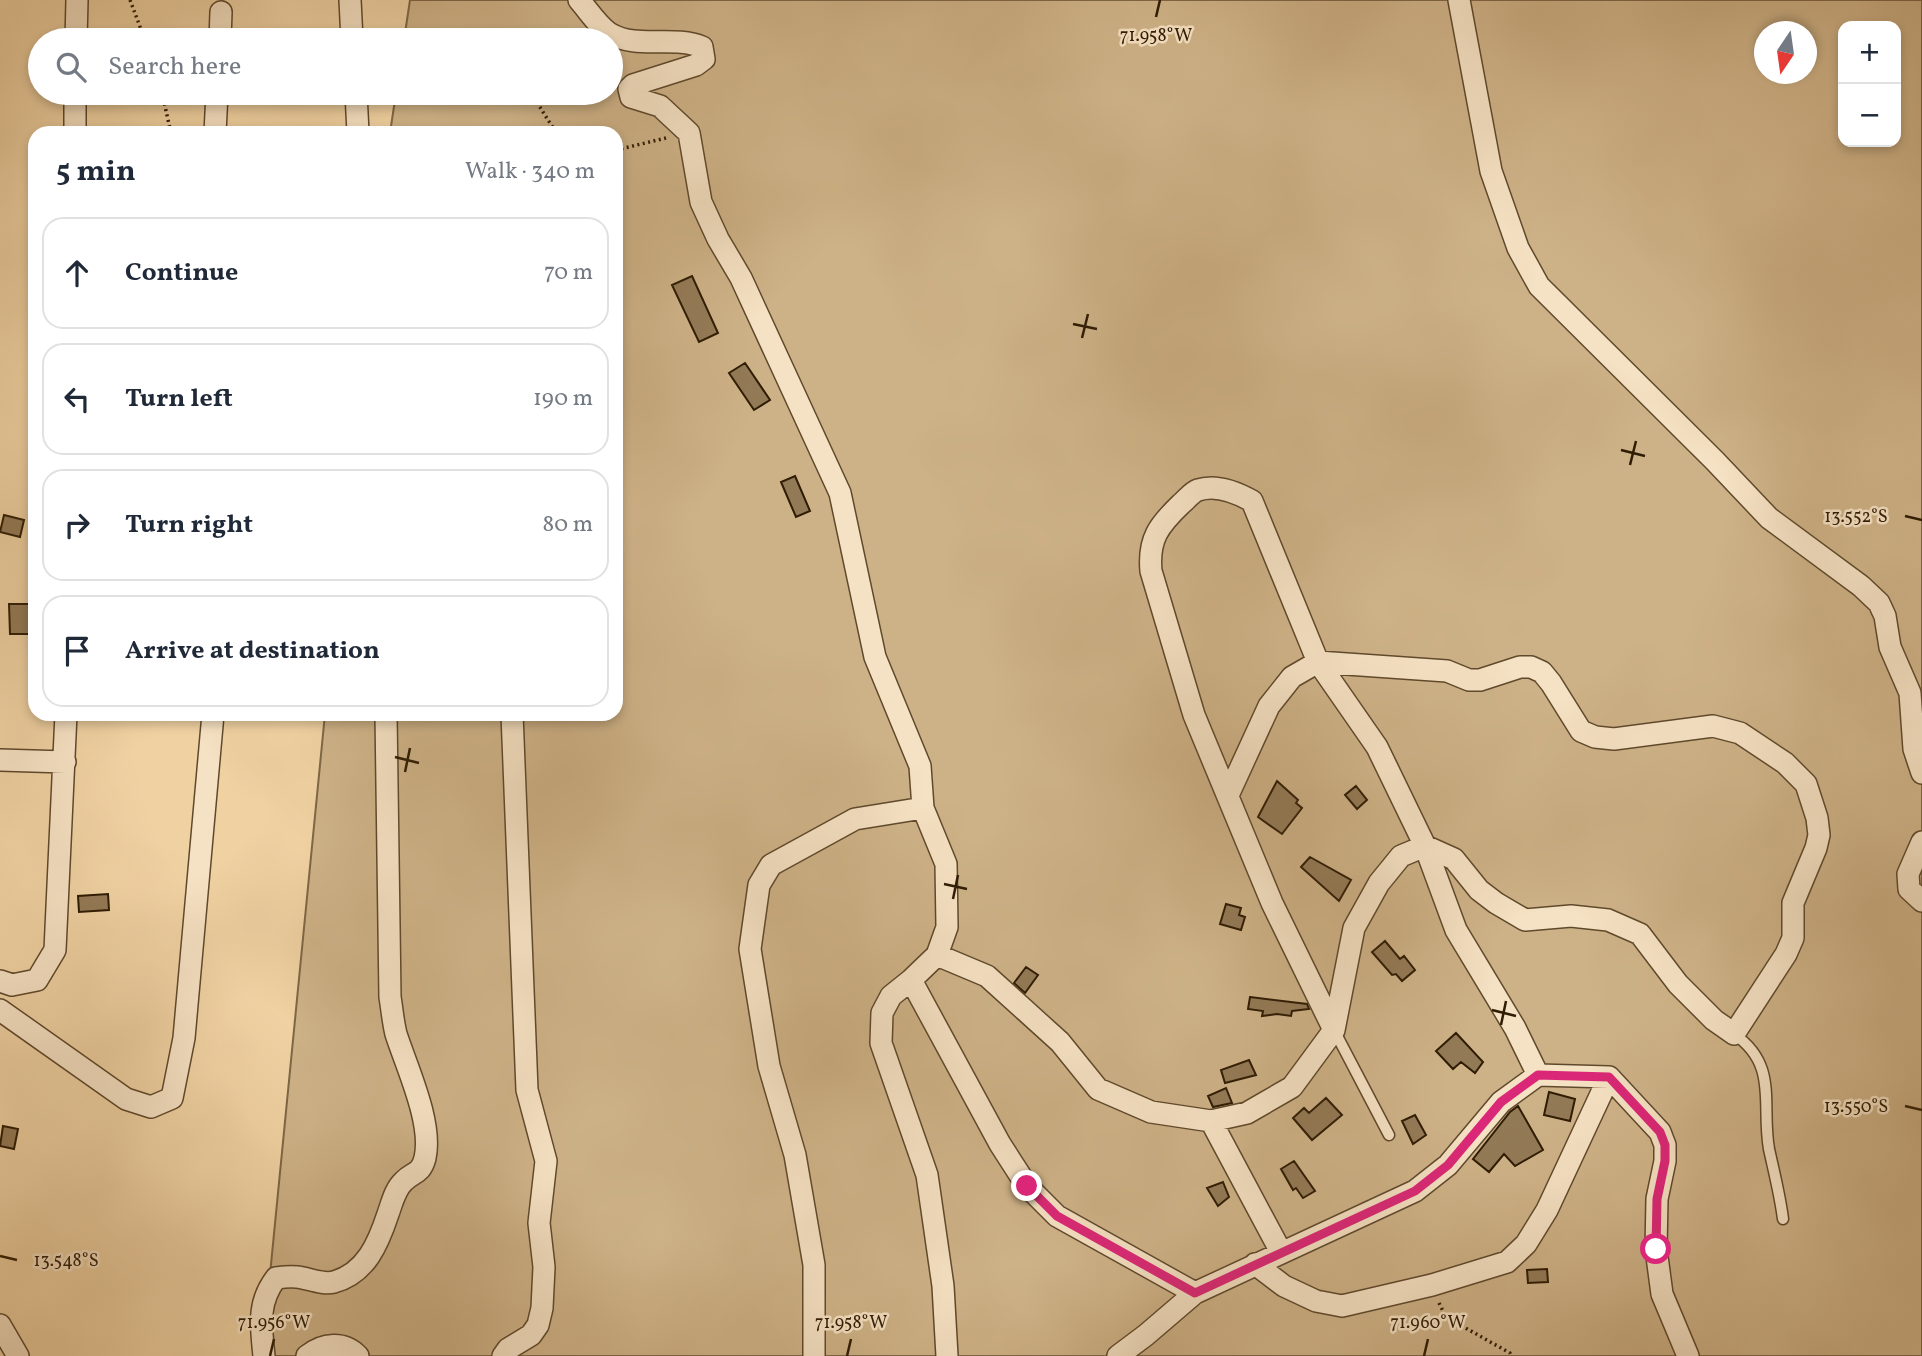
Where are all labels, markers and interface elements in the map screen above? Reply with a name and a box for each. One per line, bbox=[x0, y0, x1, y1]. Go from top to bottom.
north arrow bbox=[1754, 21, 1817, 84]
map controls bbox=[1838, 21, 1901, 147]
button: + bbox=[1838, 21, 1901, 84]
text: 71.958°W bbox=[1120, 24, 1192, 49]
search box bbox=[28, 28, 623, 105]
icon: search bbox=[52, 48, 90, 86]
text: Search here bbox=[108, 49, 241, 85]
button: − bbox=[1838, 84, 1901, 147]
text: 5 min bbox=[56, 151, 136, 193]
text: Walk · 340 m bbox=[465, 156, 595, 188]
icon: ahead bbox=[58, 254, 96, 292]
text: Continue bbox=[125, 255, 238, 291]
text: 70 m bbox=[544, 257, 593, 289]
icon: left bbox=[58, 380, 96, 418]
text: Turn left bbox=[125, 381, 233, 417]
text: 190 m bbox=[533, 383, 593, 415]
text: 13.552°S bbox=[1824, 505, 1888, 530]
icon: right bbox=[58, 506, 96, 544]
text: Turn right bbox=[125, 507, 253, 543]
text: 80 m bbox=[543, 509, 593, 541]
icon: arrive bbox=[58, 632, 96, 670]
text: Arrive at destination bbox=[125, 633, 380, 669]
text: 13.550°S bbox=[1824, 1095, 1888, 1120]
route end bbox=[1011, 1170, 1042, 1201]
route start bbox=[1640, 1233, 1671, 1264]
text: 13.548°S bbox=[33, 1249, 99, 1274]
text: 71.956°W bbox=[238, 1311, 310, 1336]
text: 71.958°W bbox=[815, 1311, 887, 1336]
text: 71.960°W bbox=[1390, 1311, 1466, 1336]

